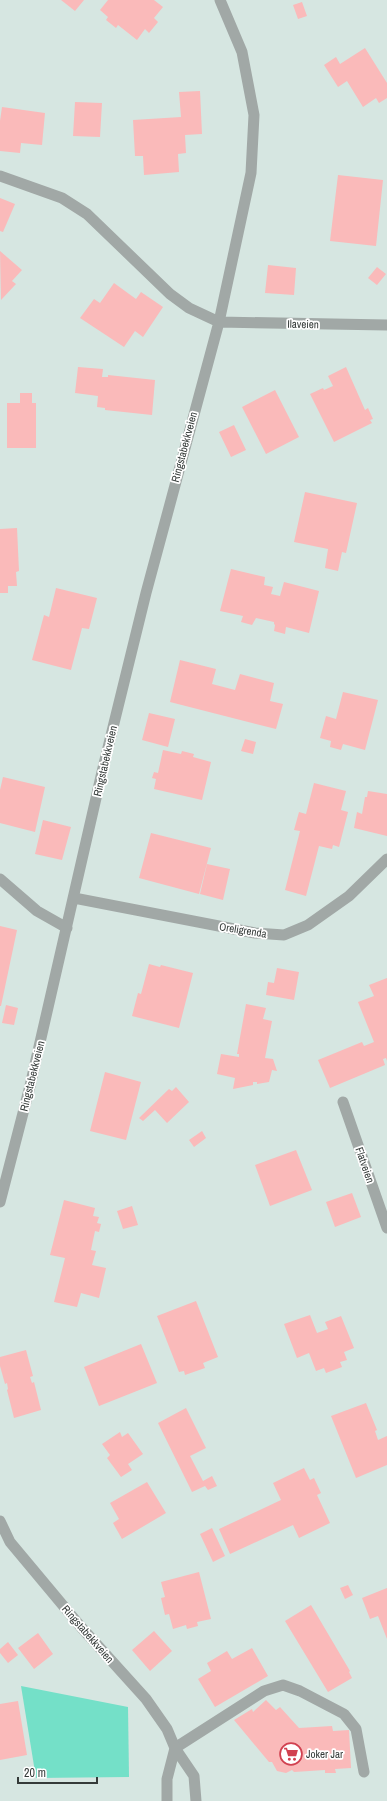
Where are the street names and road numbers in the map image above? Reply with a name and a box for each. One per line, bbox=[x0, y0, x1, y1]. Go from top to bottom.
street label: Ilaveien bbox=[287, 317, 319, 331]
street label: Ringstabekkveien bbox=[168, 410, 200, 484]
street label: Ringstabekkveien bbox=[90, 724, 120, 798]
street label: Oreligrenda bbox=[218, 919, 268, 941]
street label: Ringstabekkveien bbox=[16, 1039, 48, 1113]
street label: Flatveien bbox=[352, 1145, 378, 1185]
street label: Ringstabekkveien bbox=[59, 1602, 117, 1666]

